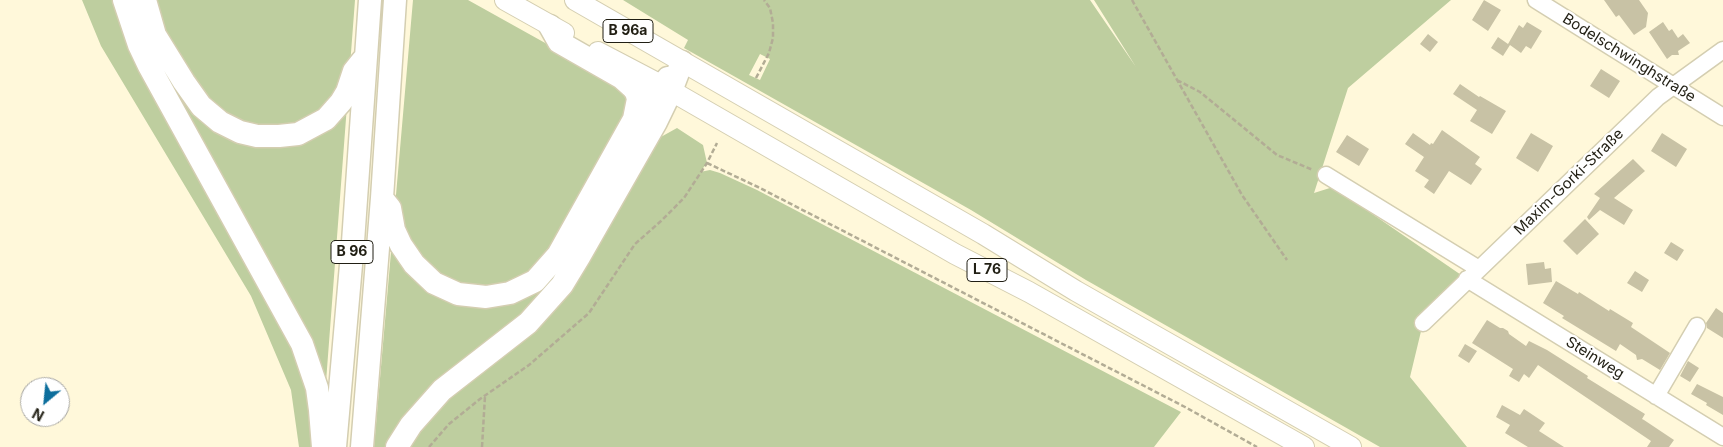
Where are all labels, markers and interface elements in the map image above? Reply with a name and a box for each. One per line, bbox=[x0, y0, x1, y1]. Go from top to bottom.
street label: Bodelschwinghstraße bbox=[1559, 10, 1699, 106]
road number: B 96a bbox=[603, 20, 653, 42]
street label: Maxim-Gorki-Straße bbox=[1511, 125, 1627, 239]
road number: B 96 bbox=[331, 240, 373, 264]
road number: L 76 bbox=[967, 258, 1007, 282]
street label: Steinweg bbox=[1562, 333, 1628, 383]
north arrow bbox=[20, 377, 70, 427]
text: N bbox=[29, 405, 47, 425]

